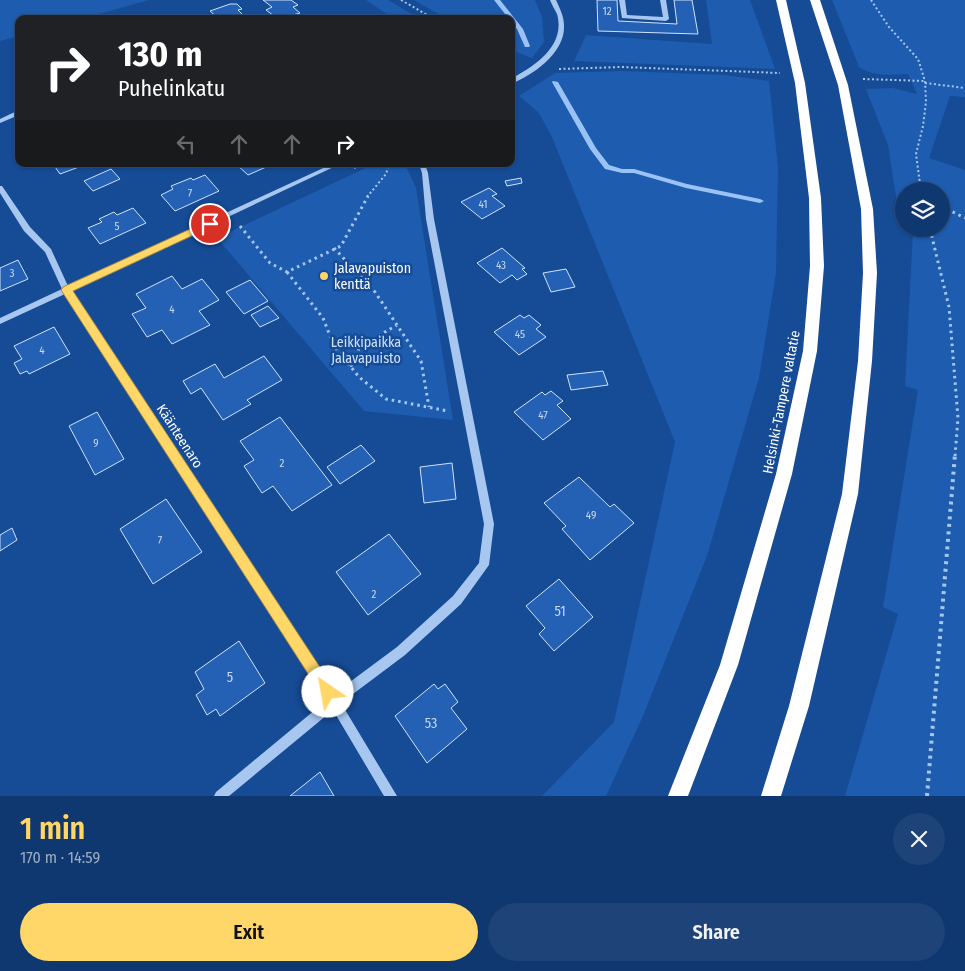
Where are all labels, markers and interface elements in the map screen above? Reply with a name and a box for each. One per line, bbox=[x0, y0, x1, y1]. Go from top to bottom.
house number: 12 bbox=[602, 5, 612, 18]
text: 130 m bbox=[118, 33, 202, 75]
icon: right bbox=[35, 35, 100, 100]
text: Puhelinkatu bbox=[118, 75, 225, 102]
icon: left bbox=[172, 130, 200, 158]
icon: ahead bbox=[225, 130, 253, 158]
icon: ahead bbox=[278, 130, 306, 158]
icon: right bbox=[331, 130, 359, 158]
map controls bbox=[895, 182, 950, 237]
button: layers bbox=[895, 182, 950, 237]
house number: 7 bbox=[188, 187, 193, 200]
house number: 41 bbox=[478, 198, 488, 211]
pin bbox=[189, 203, 231, 245]
icon: arrive bbox=[196, 210, 224, 238]
house number: 5 bbox=[114, 220, 120, 233]
house number: 43 bbox=[496, 259, 506, 272]
place label: Jalavapuiston kenttä bbox=[334, 260, 411, 293]
house number: 3 bbox=[10, 267, 15, 280]
marker: Jalavapuiston kenttä bbox=[318, 270, 330, 282]
house number: 4 bbox=[169, 303, 175, 316]
house number: 45 bbox=[515, 328, 525, 341]
street label: Helsinki-Tampere valtatie bbox=[759, 329, 804, 475]
park label: Leikkipaikka Jalavapuisto bbox=[331, 334, 401, 367]
house number: 4 bbox=[39, 344, 45, 357]
street label: Käänteenaro bbox=[153, 401, 206, 471]
house number: 47 bbox=[538, 409, 548, 422]
house number: 9 bbox=[93, 437, 99, 450]
house number: 2 bbox=[280, 457, 285, 470]
house number: 49 bbox=[586, 509, 596, 522]
house number: 7 bbox=[158, 534, 163, 547]
house number: 2 bbox=[372, 588, 377, 601]
house number: 51 bbox=[554, 603, 566, 620]
position arrow bbox=[301, 665, 353, 717]
house number: 5 bbox=[227, 669, 233, 686]
house number: 53 bbox=[425, 715, 437, 732]
text: 1 min bbox=[20, 811, 85, 847]
button: close bbox=[893, 813, 945, 865]
text: 170 m · 14:59 bbox=[20, 848, 100, 867]
button: Exit bbox=[20, 903, 478, 961]
button: Share bbox=[488, 903, 945, 961]

